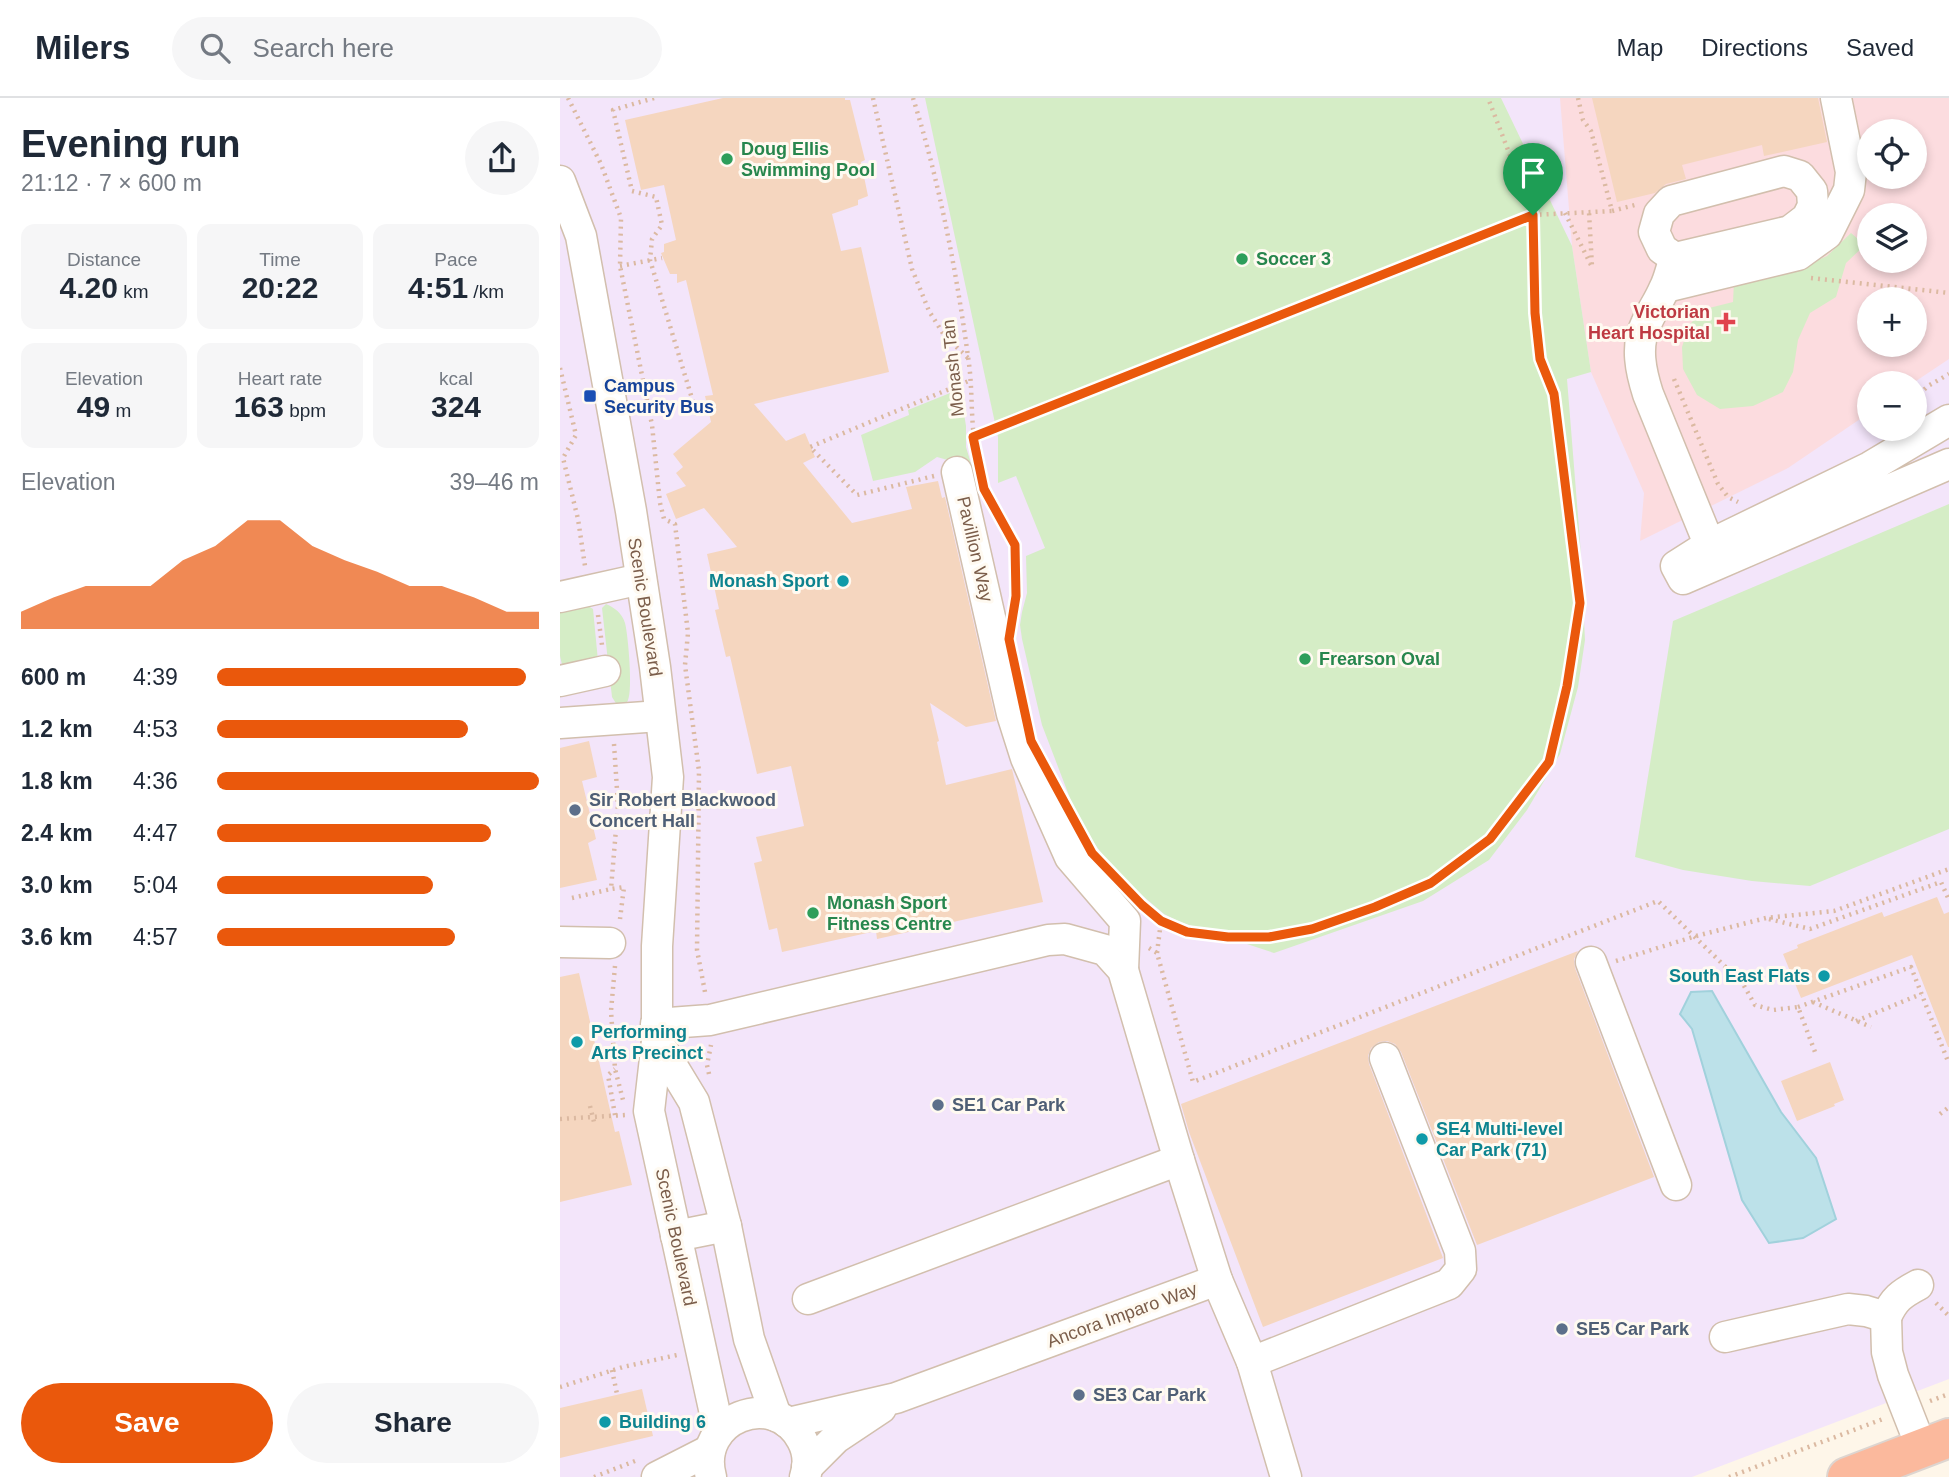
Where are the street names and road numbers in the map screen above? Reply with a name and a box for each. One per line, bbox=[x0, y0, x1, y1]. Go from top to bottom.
street label: Monash Tan bbox=[938, 318, 968, 418]
street label: Pavillion Way bbox=[953, 494, 997, 604]
street label: Scenic Boulevard bbox=[624, 536, 666, 678]
street label: Scenic Boulevard bbox=[652, 1166, 700, 1308]
street label: Ancora Imparo Way bbox=[1044, 1279, 1200, 1351]

